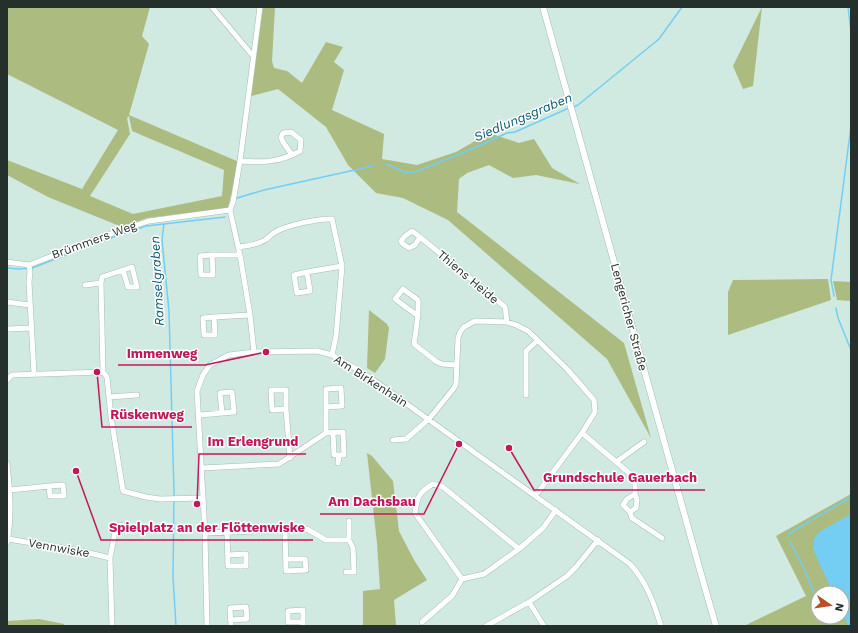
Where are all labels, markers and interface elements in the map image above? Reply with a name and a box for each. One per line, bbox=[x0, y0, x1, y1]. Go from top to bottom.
water label: Siedlungsgraben bbox=[472, 89, 575, 144]
street label: Brümmers Weg bbox=[50, 218, 139, 262]
water label: Ramselgraben bbox=[147, 235, 167, 326]
street label: Thiens Heide bbox=[435, 247, 502, 307]
street label: Lengericher Straße bbox=[608, 262, 650, 373]
callout: Immenweg bbox=[118, 340, 205, 365]
text: Immenweg bbox=[127, 346, 198, 361]
street label: Am Birkenhain bbox=[331, 352, 411, 410]
callout: Rüskenweg bbox=[102, 402, 192, 427]
text: Rüskenweg bbox=[110, 407, 184, 422]
callout: Im Erlengrund bbox=[199, 429, 306, 454]
text: Im Erlengrund bbox=[208, 434, 298, 449]
callout: Grundschule Gauerbach bbox=[534, 465, 705, 490]
text: Grundschule Gauerbach bbox=[543, 470, 697, 485]
callout: Am Dachsbau bbox=[320, 489, 424, 514]
text: Am Dachsbau bbox=[328, 494, 416, 509]
callout: Spielplatz an der Flöttenwiske bbox=[101, 515, 313, 540]
text: Spielplatz an der Flöttenwiske bbox=[109, 520, 306, 535]
street label: Vennwiske bbox=[27, 536, 91, 560]
north arrow bbox=[810, 585, 850, 625]
text: N bbox=[832, 602, 847, 613]

